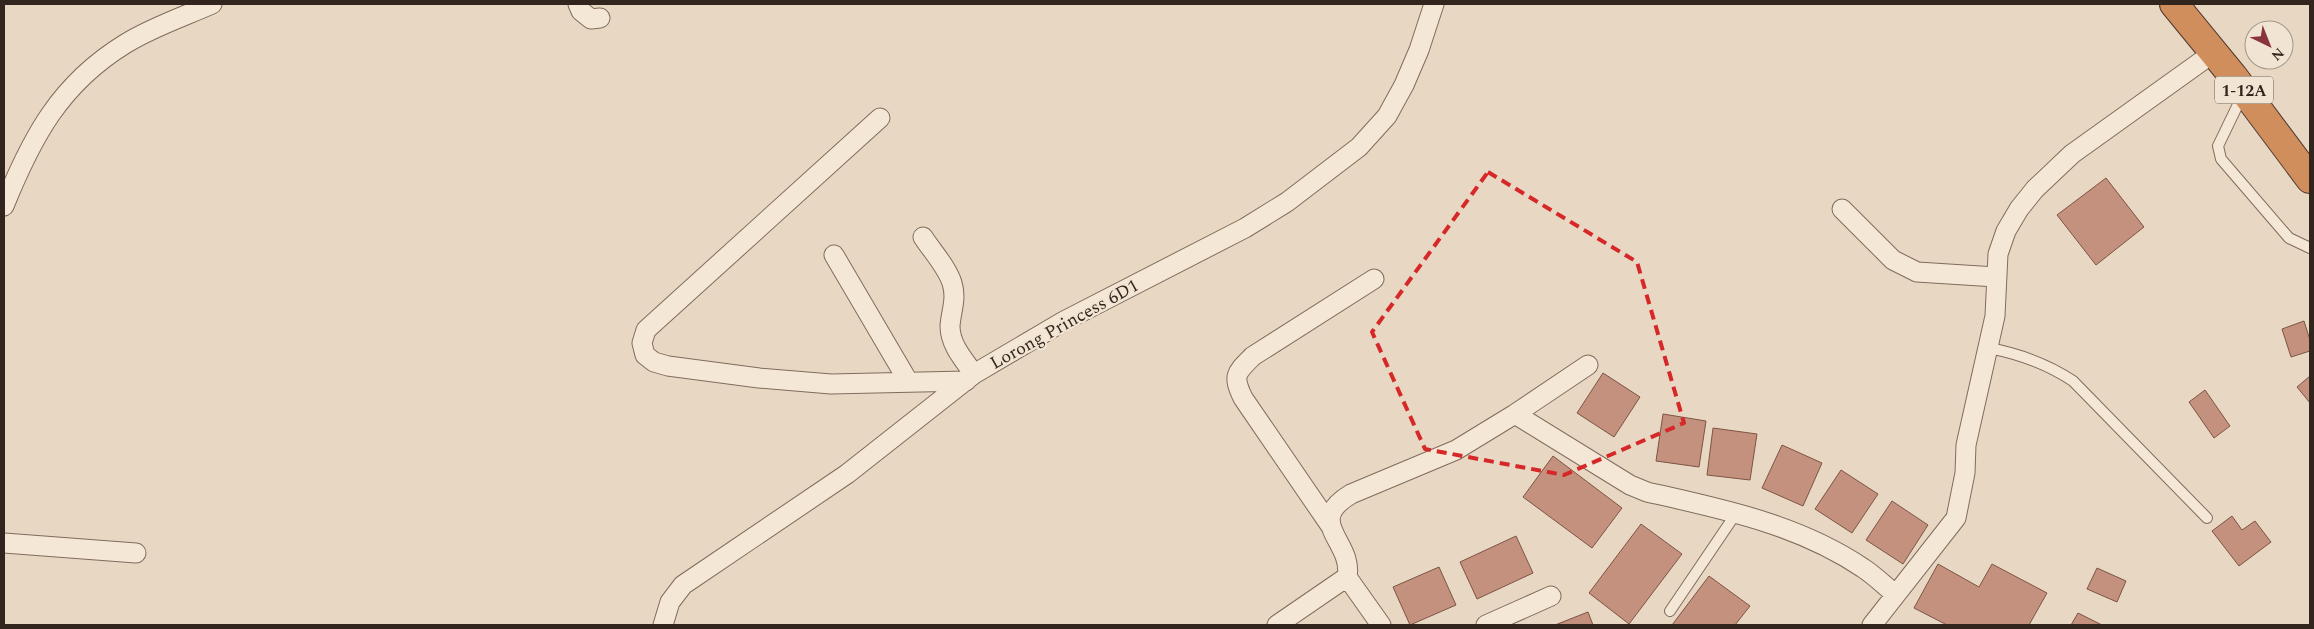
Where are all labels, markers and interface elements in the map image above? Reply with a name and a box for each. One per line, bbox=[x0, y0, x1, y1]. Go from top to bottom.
north arrow bbox=[2244, 20, 2294, 70]
text: N bbox=[2266, 43, 2289, 66]
road number: 1-12A bbox=[2215, 76, 2273, 104]
street label: Lorong Princess 6D1 bbox=[985, 272, 1144, 377]

